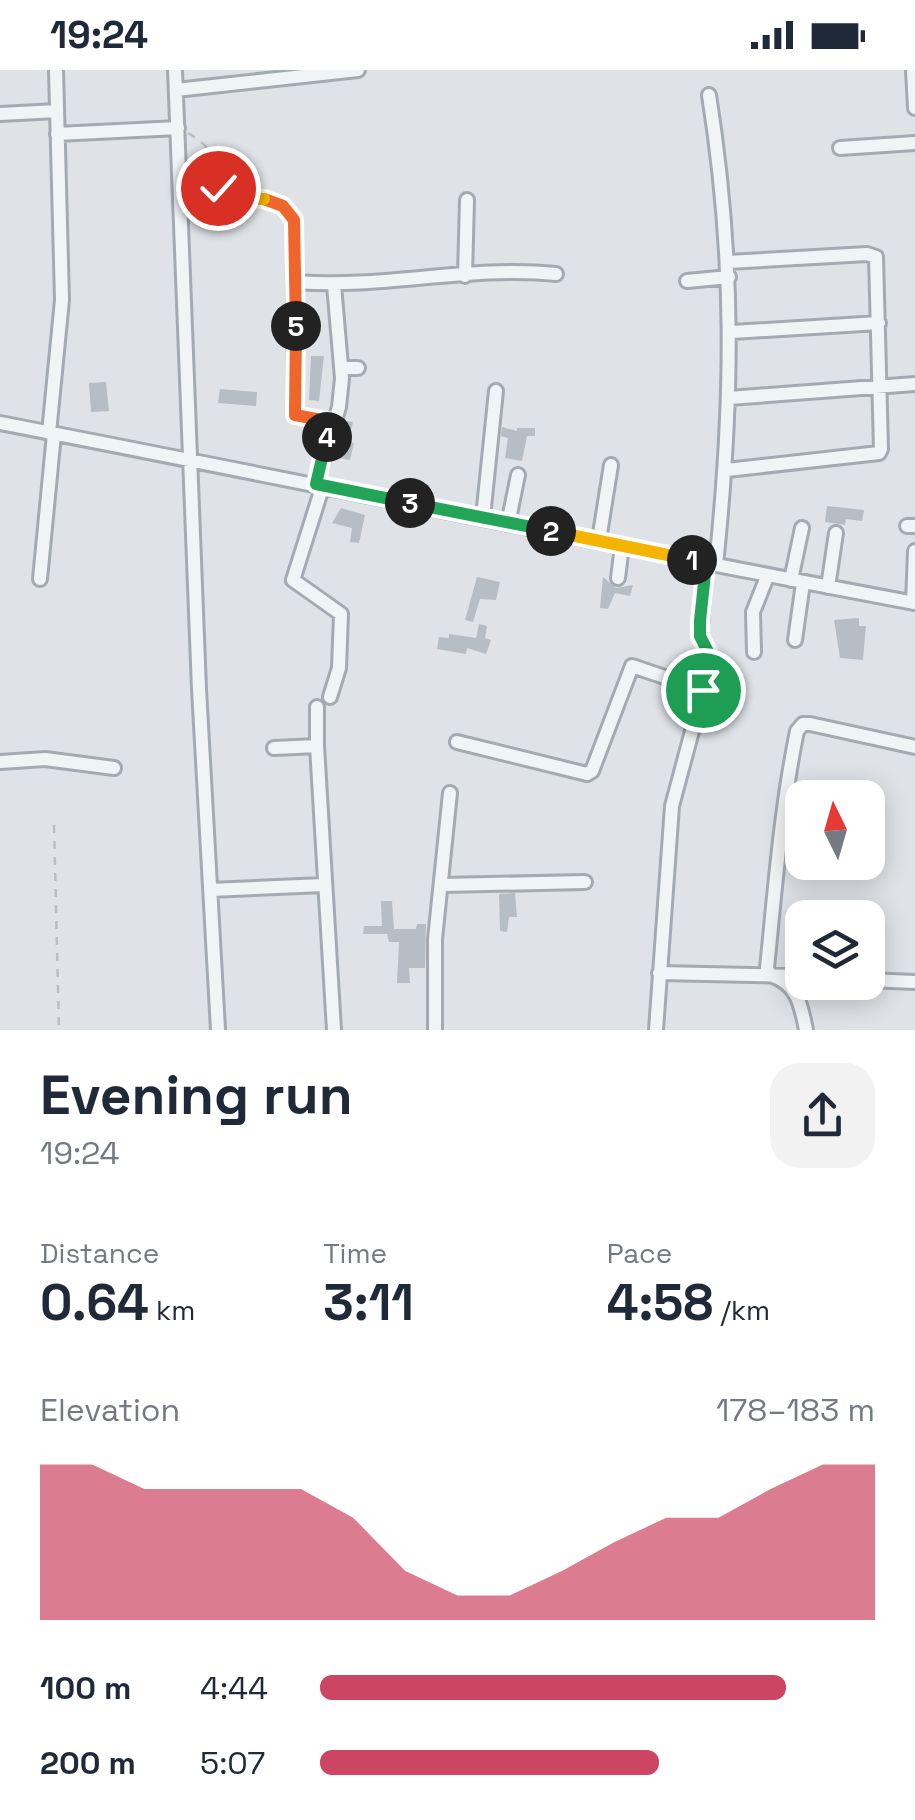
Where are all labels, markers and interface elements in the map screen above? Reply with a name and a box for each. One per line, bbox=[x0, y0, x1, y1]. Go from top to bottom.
text: 19:24 bbox=[50, 11, 148, 59]
pin bbox=[176, 146, 261, 231]
icon: check bbox=[191, 161, 246, 216]
pin: 5 bbox=[271, 301, 321, 351]
text: 5 bbox=[288, 308, 304, 344]
pin: 4 bbox=[302, 412, 352, 462]
text: 4 bbox=[318, 419, 336, 455]
pin: 3 bbox=[385, 478, 435, 528]
text: 3 bbox=[401, 485, 419, 521]
pin: 2 bbox=[526, 506, 576, 556]
text: 2 bbox=[543, 513, 559, 549]
pin: 1 bbox=[667, 535, 717, 585]
text: 1 bbox=[686, 542, 698, 578]
pin bbox=[661, 648, 746, 733]
icon: arrive bbox=[676, 663, 731, 718]
north arrow bbox=[785, 780, 885, 880]
map controls bbox=[785, 780, 885, 1000]
button: layers bbox=[785, 900, 885, 1000]
text: Evening run bbox=[40, 1060, 353, 1130]
button: share bbox=[770, 1063, 875, 1168]
text: 19:24 bbox=[40, 1133, 119, 1173]
text: Distance bbox=[40, 1235, 159, 1271]
text: Time bbox=[323, 1235, 387, 1271]
text: Pace bbox=[607, 1235, 672, 1271]
text: 0.64 bbox=[40, 1271, 149, 1335]
text: 3:11 bbox=[323, 1271, 414, 1335]
text: 4:58 bbox=[607, 1271, 713, 1335]
text: km bbox=[149, 1292, 195, 1328]
text: /km bbox=[713, 1292, 770, 1328]
text: Elevation bbox=[40, 1390, 180, 1430]
text: 178–183 m bbox=[716, 1390, 875, 1430]
text: 100 m bbox=[40, 1668, 131, 1708]
text: 4:44 bbox=[200, 1668, 268, 1708]
text: 200 m bbox=[40, 1743, 136, 1783]
text: 5:07 bbox=[200, 1743, 265, 1783]

